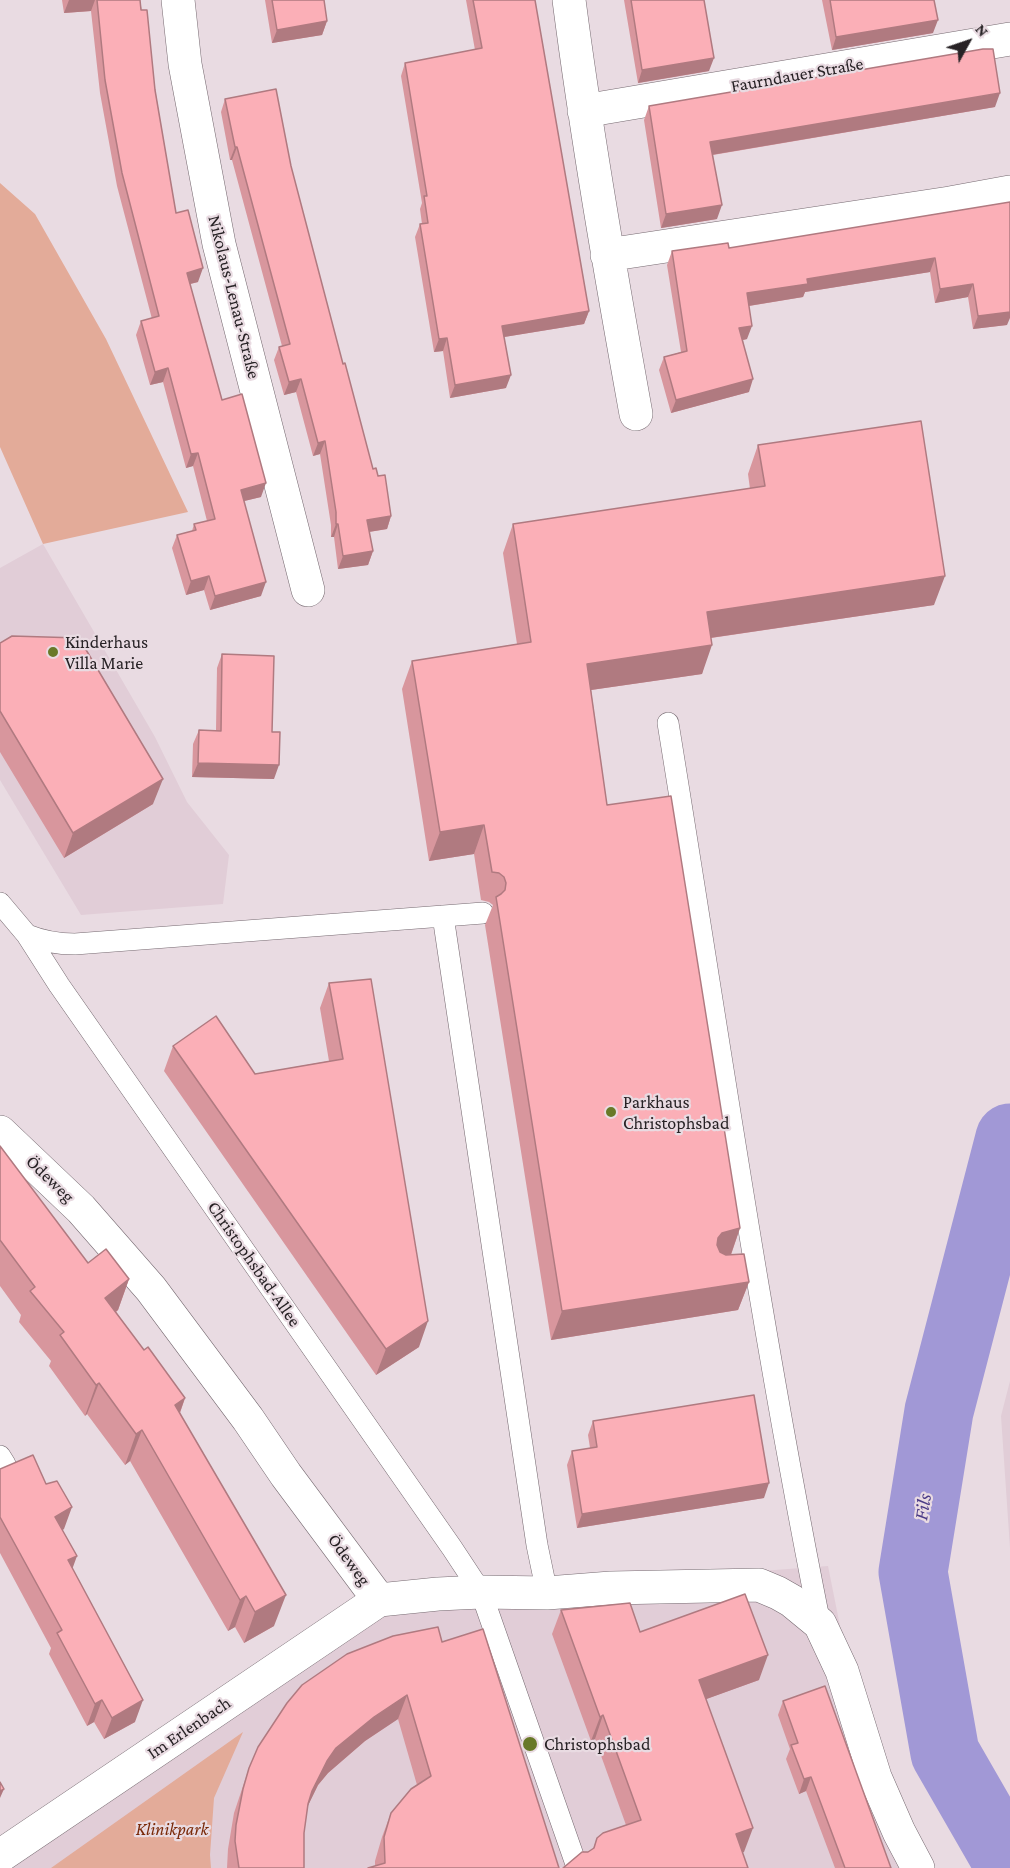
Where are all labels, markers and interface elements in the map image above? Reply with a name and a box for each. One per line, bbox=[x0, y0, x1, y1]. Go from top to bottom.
north arrow bbox=[938, 12, 998, 72]
text: N bbox=[972, 20, 992, 40]
street label: Faurndauer Straße bbox=[729, 53, 865, 97]
street label: Nikolaus-Lenau-Straße bbox=[203, 213, 265, 381]
place label: Kinderhaus Villa Marie bbox=[65, 631, 148, 674]
marker: Kinderhaus Villa Marie bbox=[46, 645, 60, 659]
place label: Parkhaus Christophsbad bbox=[623, 1091, 729, 1134]
marker: Parkhaus Christophsbad bbox=[604, 1105, 618, 1119]
street label: Ödeweg bbox=[21, 1151, 79, 1207]
street label: Christophsbad-Allee bbox=[203, 1197, 305, 1331]
water label: Fils bbox=[909, 1492, 937, 1522]
street label: Ödeweg bbox=[323, 1530, 375, 1590]
street label: Im Erlenbach bbox=[143, 1692, 235, 1764]
place label: Christophsbad bbox=[544, 1733, 650, 1755]
marker: Christophsbad bbox=[521, 1735, 539, 1753]
park label: Klinikpark bbox=[136, 1818, 208, 1840]

